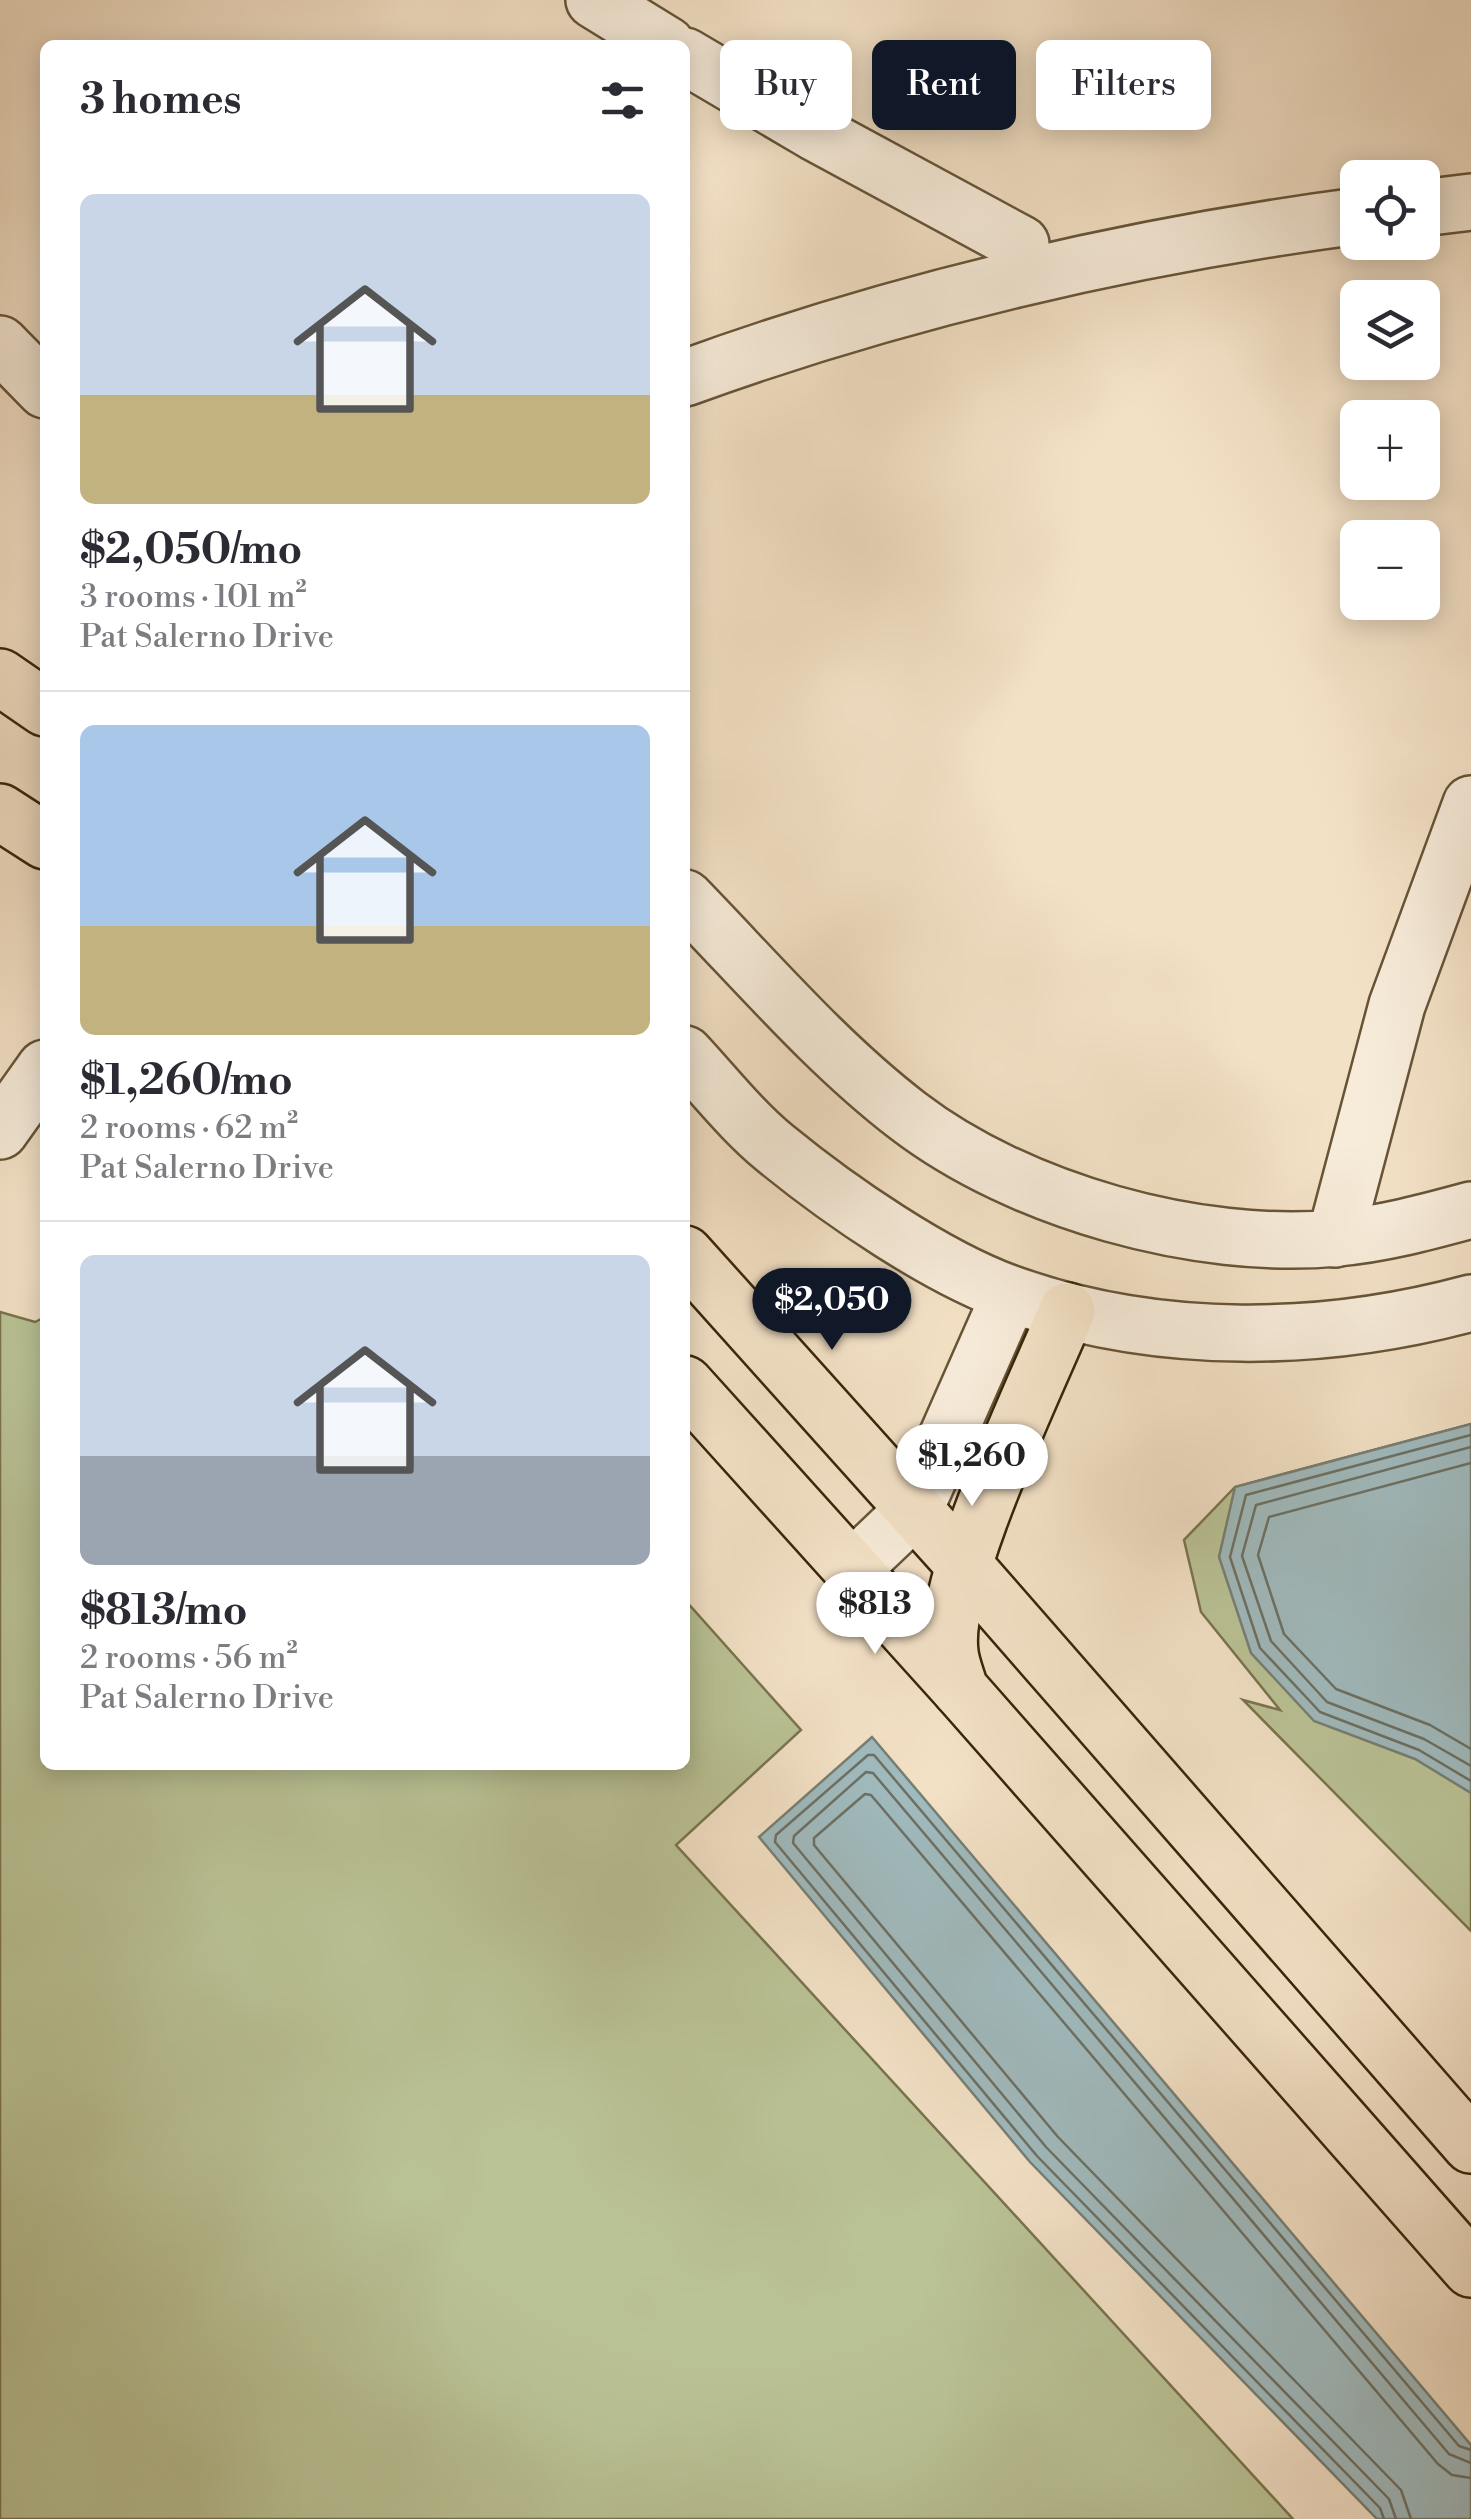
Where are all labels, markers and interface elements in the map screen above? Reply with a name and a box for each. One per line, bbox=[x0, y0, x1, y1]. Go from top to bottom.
chip: Buy bbox=[720, 40, 852, 130]
chip: Rent bbox=[872, 40, 1016, 130]
chip: Filters bbox=[1036, 40, 1211, 130]
icon: filters bbox=[595, 73, 650, 128]
text: 3 homes bbox=[80, 74, 242, 127]
map controls bbox=[1340, 160, 1440, 620]
button: locate bbox=[1340, 160, 1440, 260]
icon: home bbox=[275, 259, 455, 439]
button: layers bbox=[1340, 280, 1440, 380]
button: + bbox=[1340, 400, 1440, 500]
button: − bbox=[1340, 520, 1440, 620]
text: $2,050/mo bbox=[80, 524, 302, 577]
text: 3 rooms · 101 m² bbox=[80, 577, 307, 617]
text: Pat Salerno Drive bbox=[80, 617, 334, 657]
icon: home bbox=[275, 790, 455, 970]
text: $1,260/mo bbox=[80, 1055, 293, 1108]
text: 2 rooms · 62 m² bbox=[80, 1108, 298, 1148]
text: Pat Salerno Drive bbox=[80, 1148, 334, 1188]
pin: $2,050 bbox=[751, 1268, 913, 1353]
text: $2,050 bbox=[774, 1280, 890, 1320]
icon: home bbox=[275, 1320, 455, 1500]
pin: $1,260 bbox=[891, 1424, 1053, 1509]
text: $1,260 bbox=[918, 1436, 1026, 1476]
pin: $813 bbox=[816, 1572, 934, 1657]
text: $813 bbox=[838, 1584, 912, 1624]
text: $813/mo bbox=[80, 1585, 247, 1638]
text: 2 rooms · 56 m² bbox=[80, 1638, 298, 1678]
text: Pat Salerno Drive bbox=[80, 1678, 334, 1718]

